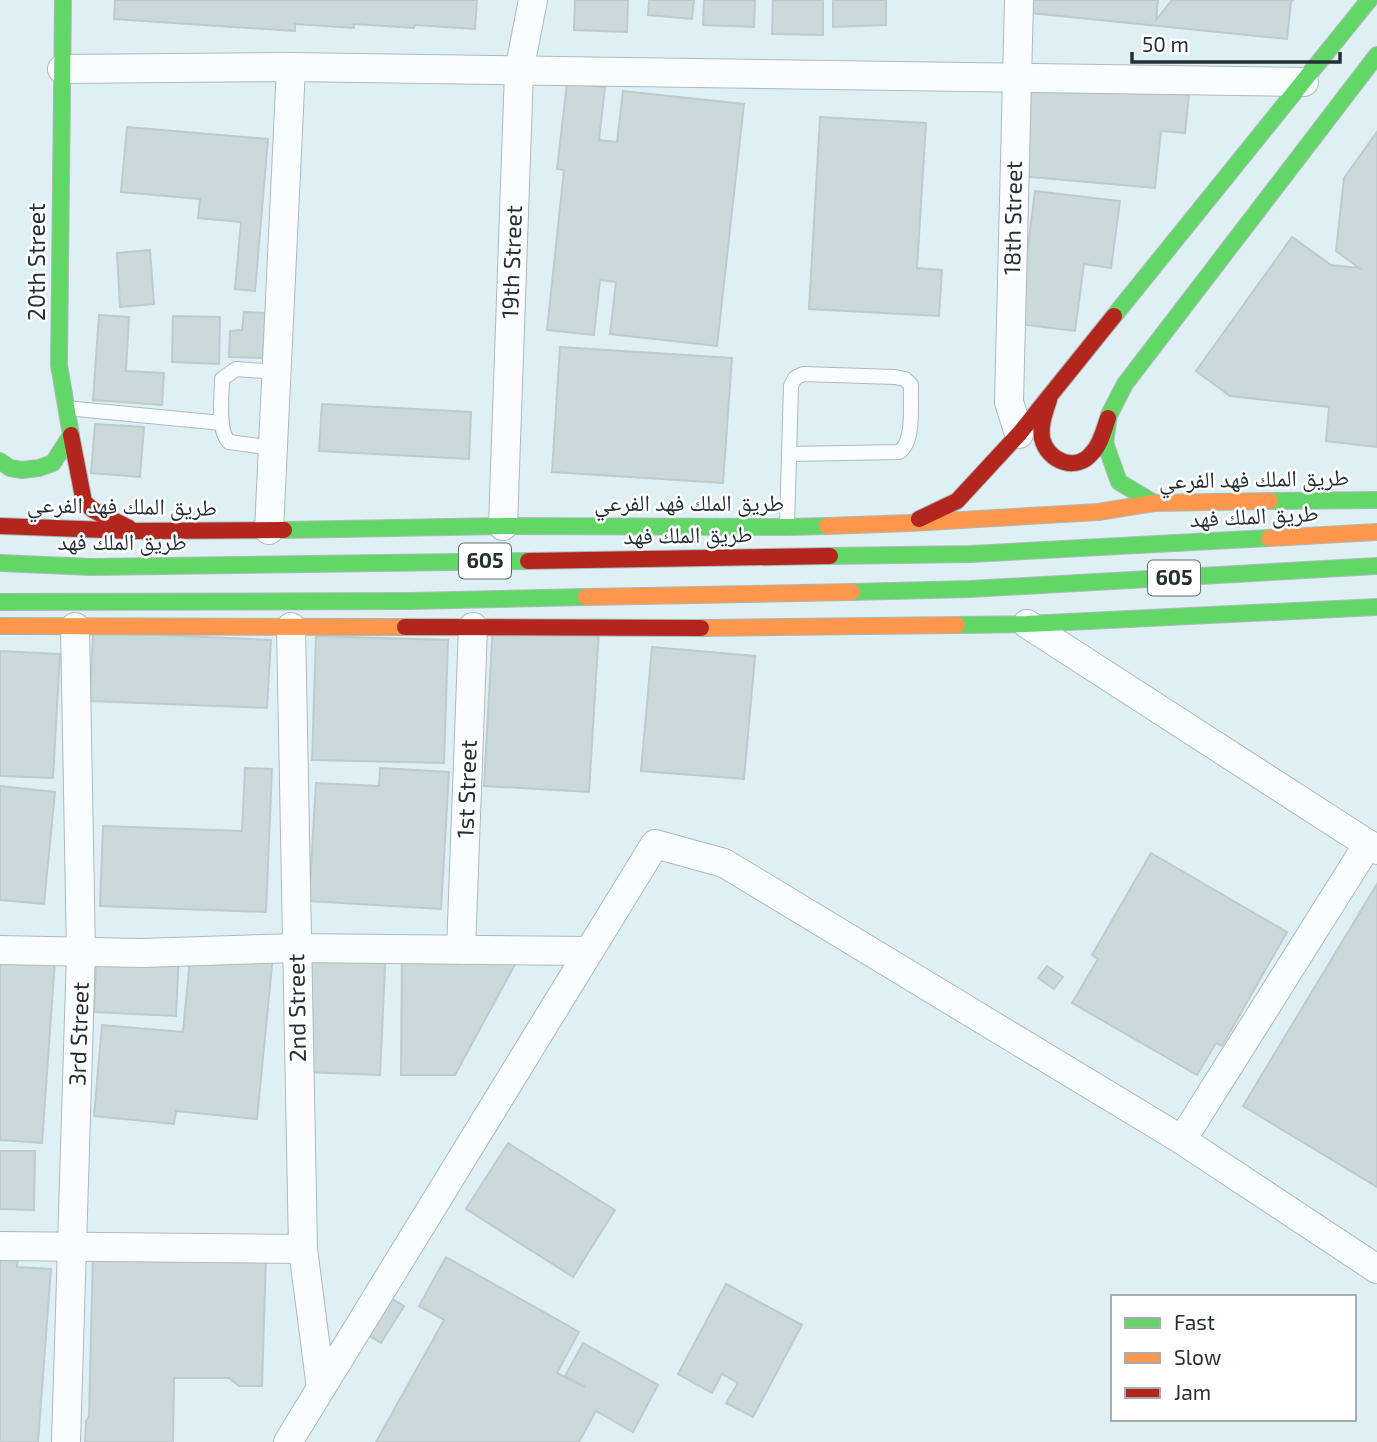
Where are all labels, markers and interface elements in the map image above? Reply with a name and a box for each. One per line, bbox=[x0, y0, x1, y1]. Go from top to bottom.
scale bar bbox=[1132, 21, 1340, 65]
text: 50 m bbox=[1142, 31, 1189, 56]
street label: 18th Street bbox=[997, 160, 1027, 275]
street label: 20th Street bbox=[22, 203, 50, 321]
street label: 19th Street bbox=[495, 205, 527, 319]
street label: طريق الملك فهد الفرعي bbox=[1159, 462, 1349, 499]
street label: طريق الملك فهد الفرعي bbox=[594, 488, 784, 522]
street label: طريق الملك فهد الفرعي bbox=[27, 489, 217, 526]
street label: طريق الملك فهد bbox=[1189, 498, 1319, 533]
street label: طريق الملك فهد bbox=[623, 519, 753, 550]
street label: طريق الملك فهد bbox=[57, 527, 187, 556]
road number: 605 bbox=[459, 544, 511, 578]
road number: 605 bbox=[1148, 560, 1200, 596]
street label: 1st Street bbox=[450, 739, 482, 839]
street label: 2nd Street bbox=[281, 953, 311, 1063]
street label: 3rd Street bbox=[62, 981, 94, 1086]
legend bbox=[1111, 1295, 1356, 1421]
text: Fast bbox=[1174, 1309, 1215, 1334]
text: Slow bbox=[1174, 1344, 1221, 1369]
text: Jam bbox=[1174, 1379, 1211, 1404]

